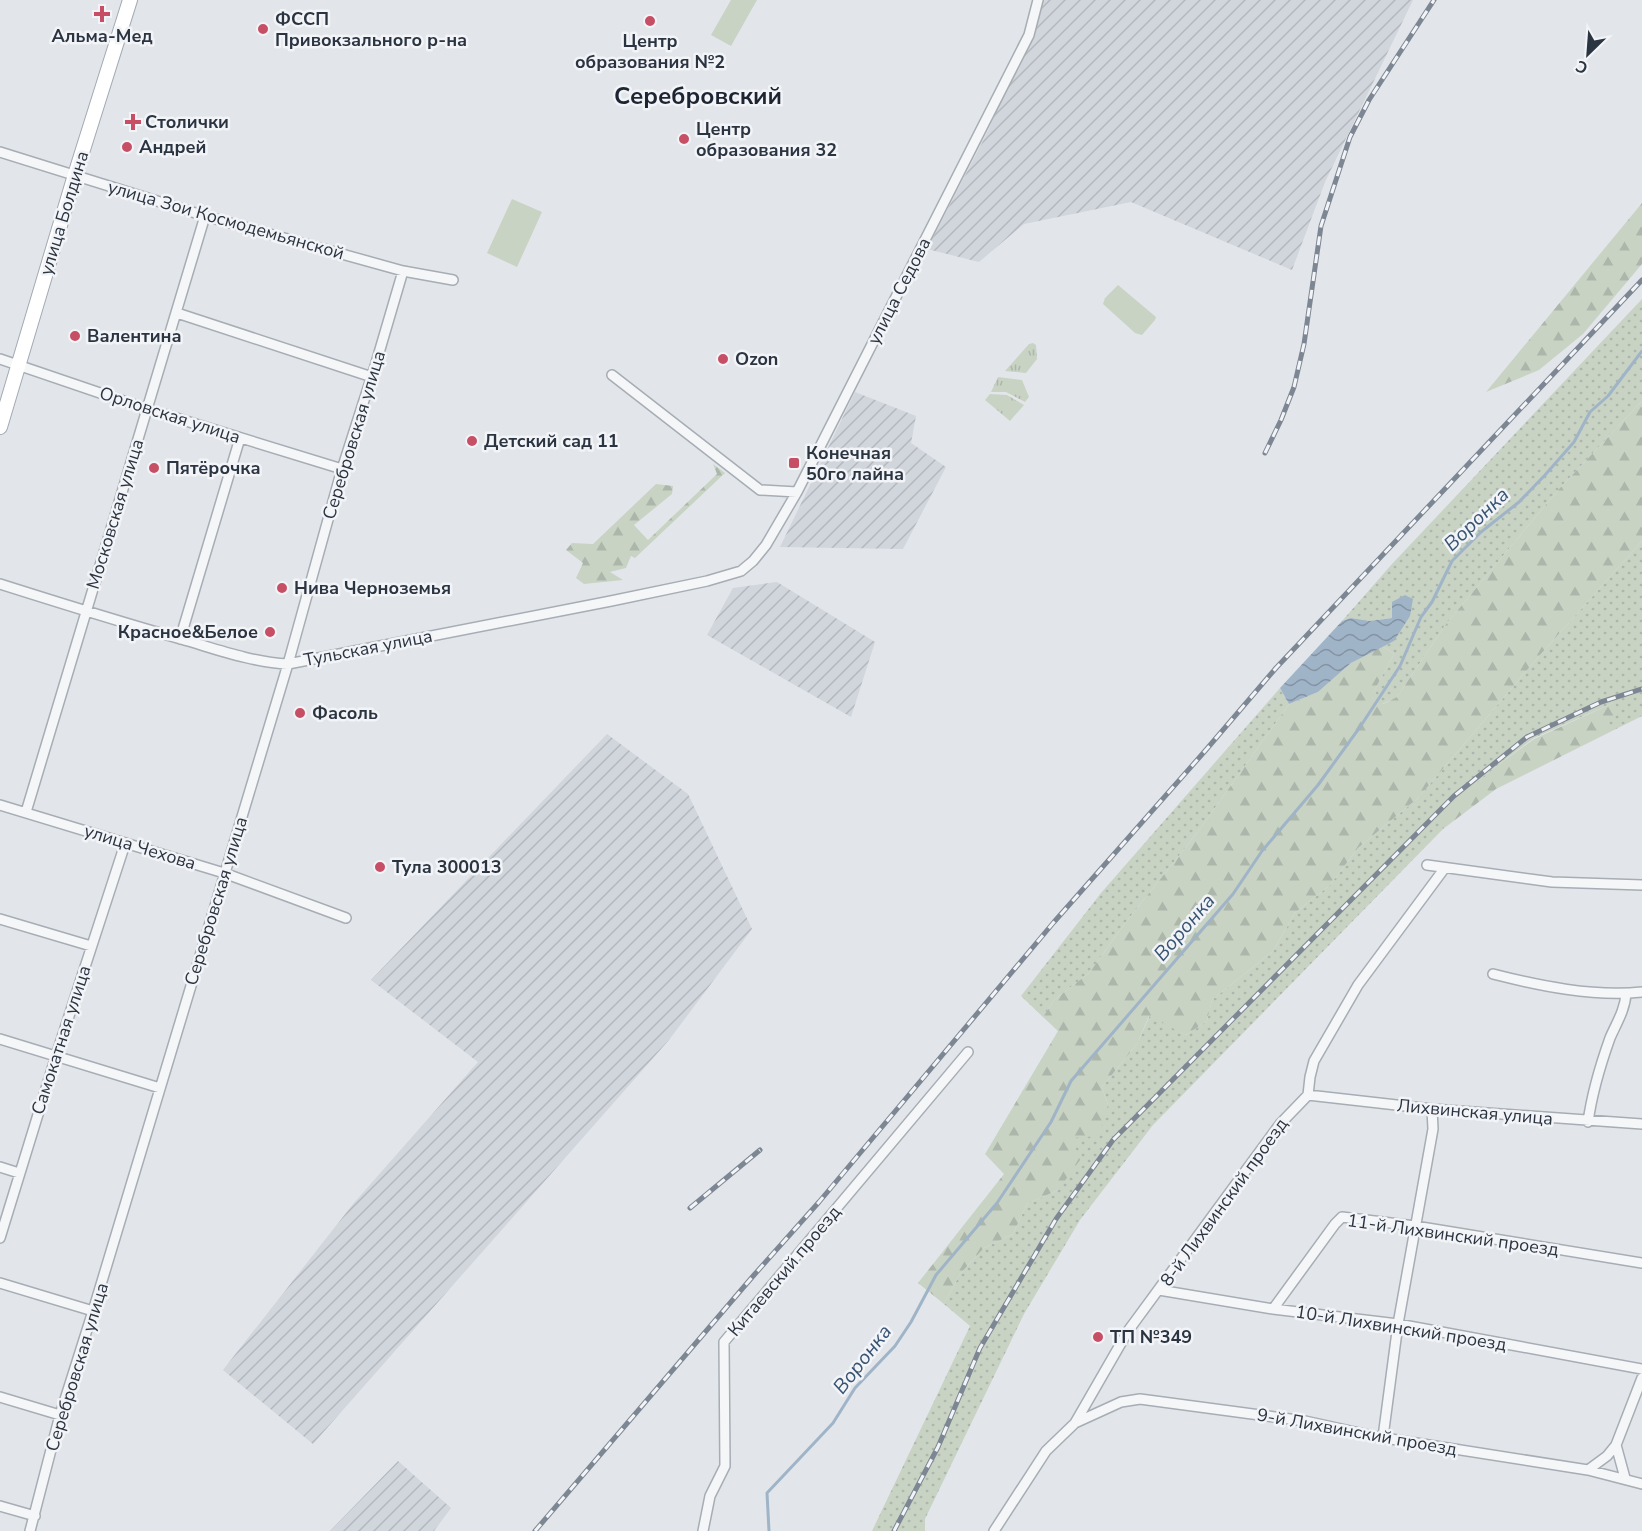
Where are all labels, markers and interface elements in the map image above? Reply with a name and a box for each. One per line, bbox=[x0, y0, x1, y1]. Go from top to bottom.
marker: Альма-Мед bbox=[93, 5, 111, 23]
place label: ФССП Привокзального р-на bbox=[275, 7, 467, 52]
marker: Центр образования №2 bbox=[643, 14, 657, 28]
marker: ФССП Привокзального р-на bbox=[256, 22, 270, 36]
place label: Альма-Мед bbox=[51, 24, 153, 48]
north arrow bbox=[1558, 24, 1618, 84]
place label: Центр образования №2 bbox=[575, 29, 725, 74]
text: С bbox=[1572, 54, 1592, 79]
district label: Серебровский bbox=[614, 80, 782, 112]
place label: Столички bbox=[145, 110, 229, 134]
marker: Столички bbox=[126, 115, 140, 129]
place label: Центр образования 32 bbox=[696, 117, 837, 162]
marker: Центр образования 32 bbox=[677, 132, 691, 146]
place label: Андрей bbox=[139, 135, 206, 159]
marker: Андрей bbox=[120, 140, 134, 154]
street label: улица Болдина bbox=[34, 148, 94, 278]
street label: улица Зои Космодемьянской bbox=[105, 175, 347, 265]
street label: улица Седова bbox=[862, 233, 936, 349]
place label: Валентина bbox=[87, 324, 182, 348]
marker: Валентина bbox=[68, 329, 82, 343]
place label: Ozon bbox=[735, 347, 778, 371]
street label: Серебровская улица bbox=[317, 348, 391, 522]
marker: Ozon bbox=[716, 352, 730, 366]
street label: Орловская улица bbox=[96, 381, 244, 449]
place label: Детский сад 11 bbox=[484, 429, 619, 453]
marker: Детский сад 11 bbox=[465, 434, 479, 448]
street label: Московская улица bbox=[81, 436, 149, 592]
place label: Конечная 50го лайна bbox=[806, 441, 904, 486]
place label: Пятёрочка bbox=[166, 456, 261, 480]
marker: Конечная 50го лайна bbox=[787, 456, 801, 470]
marker: Пятёрочка bbox=[147, 461, 161, 475]
water label: Воронка bbox=[1438, 481, 1515, 557]
place label: Нива Черноземья bbox=[294, 576, 451, 600]
marker: Нива Черноземья bbox=[275, 581, 289, 595]
place label: Красное&Белое bbox=[118, 620, 258, 644]
street label: Тульская улица bbox=[302, 624, 434, 672]
marker: Красное&Белое bbox=[263, 625, 277, 639]
place label: Фасоль bbox=[312, 701, 378, 725]
marker: Фасоль bbox=[293, 706, 307, 720]
street label: Серебровская улица bbox=[179, 814, 253, 988]
street label: улица Чехова bbox=[81, 819, 199, 875]
place label: Тула 300013 bbox=[392, 855, 502, 879]
marker: Тула 300013 bbox=[373, 860, 387, 874]
water label: Воронка bbox=[1148, 888, 1221, 967]
street label: Самокатная улица bbox=[26, 962, 96, 1118]
street label: Лихвинская улица bbox=[1396, 1093, 1554, 1131]
street label: 8-й Лихвинский проезд bbox=[1155, 1113, 1293, 1291]
street label: Китаевский проезд bbox=[722, 1200, 846, 1341]
street label: 11-й Лихвинский проезд bbox=[1346, 1208, 1561, 1262]
street label: Серебровская улица bbox=[40, 1280, 114, 1454]
street label: 10-й Лихвинский проезд bbox=[1294, 1299, 1509, 1357]
water label: Воронка bbox=[827, 1319, 898, 1400]
place label: ТП №349 bbox=[1110, 1325, 1192, 1349]
marker: ТП №349 bbox=[1091, 1330, 1105, 1344]
street label: 9-й Лихвинский проезд bbox=[1255, 1403, 1459, 1461]

